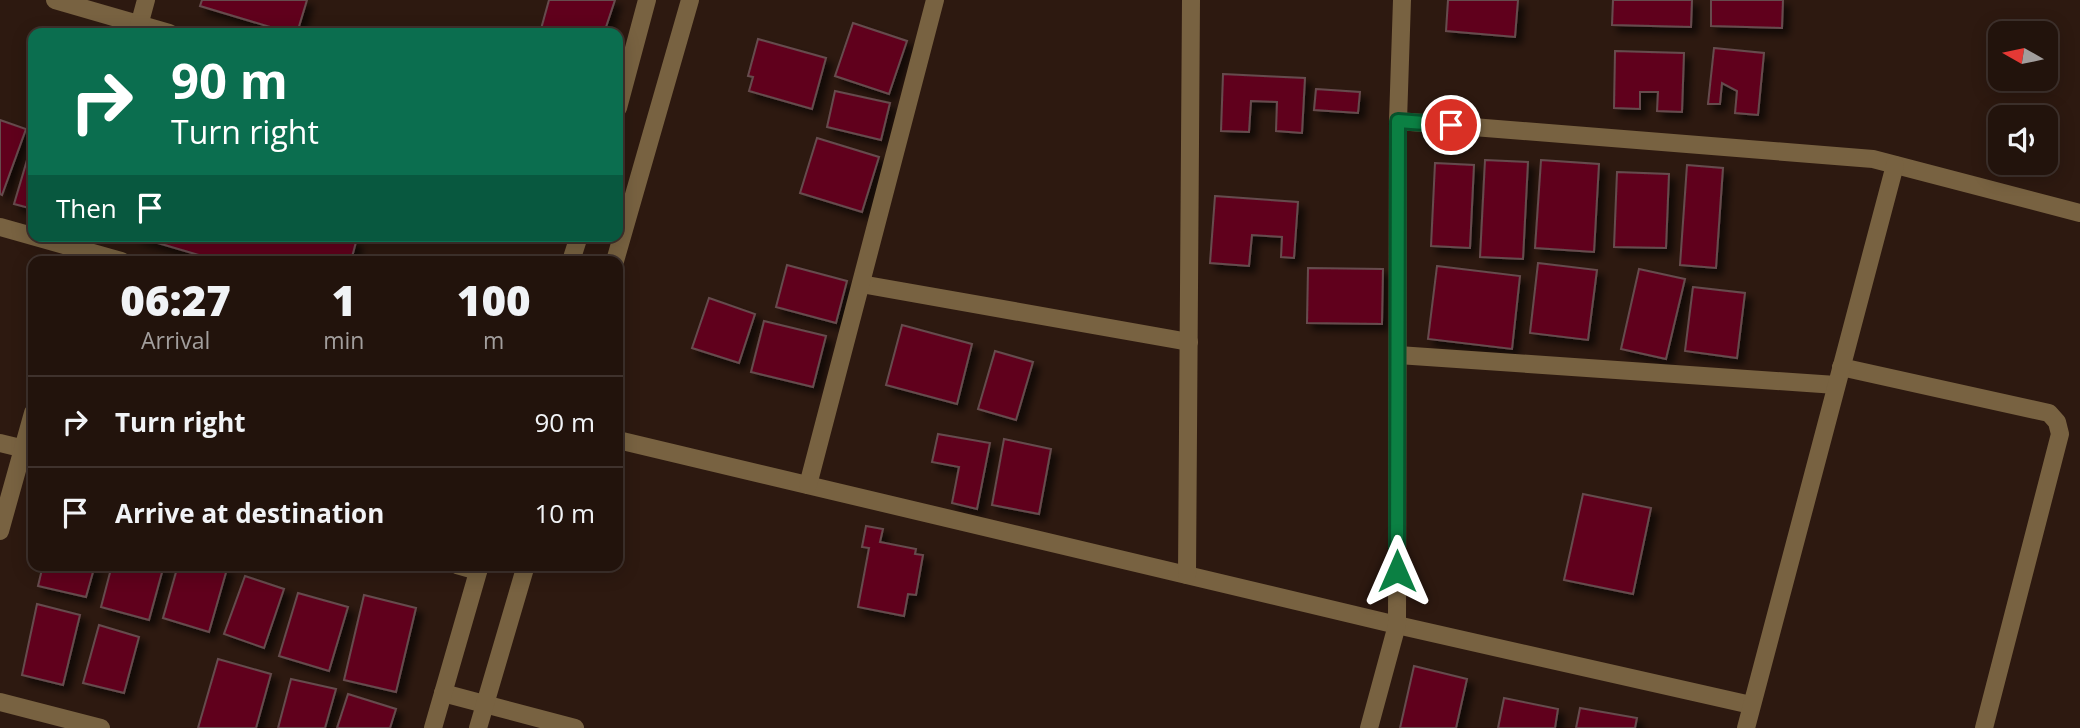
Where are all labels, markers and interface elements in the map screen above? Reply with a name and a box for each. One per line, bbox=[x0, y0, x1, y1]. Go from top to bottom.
north arrow bbox=[1988, 21, 2058, 91]
map controls bbox=[1988, 21, 2058, 175]
text: 90 m bbox=[171, 47, 288, 113]
icon: right bbox=[56, 56, 147, 147]
pin bbox=[1421, 95, 1481, 155]
button: sound bbox=[1988, 105, 2058, 175]
icon: arrive bbox=[1432, 106, 1470, 144]
text: Turn right bbox=[171, 110, 319, 153]
icon: arrive bbox=[131, 189, 169, 227]
text: Then bbox=[56, 190, 117, 226]
text: 06:27 bbox=[120, 271, 231, 328]
text: 1 bbox=[332, 271, 356, 328]
text: 100 bbox=[457, 271, 531, 328]
text: Arrival bbox=[141, 324, 210, 356]
text: min bbox=[323, 324, 364, 356]
text: m bbox=[483, 324, 504, 356]
icon: right bbox=[56, 403, 94, 441]
text: Turn right bbox=[115, 404, 246, 440]
text: 90 m bbox=[534, 404, 595, 440]
icon: arrive bbox=[56, 494, 94, 532]
text: Arrive at destination bbox=[115, 495, 384, 531]
text: 10 m bbox=[534, 495, 595, 531]
position arrow bbox=[1360, 534, 1434, 608]

